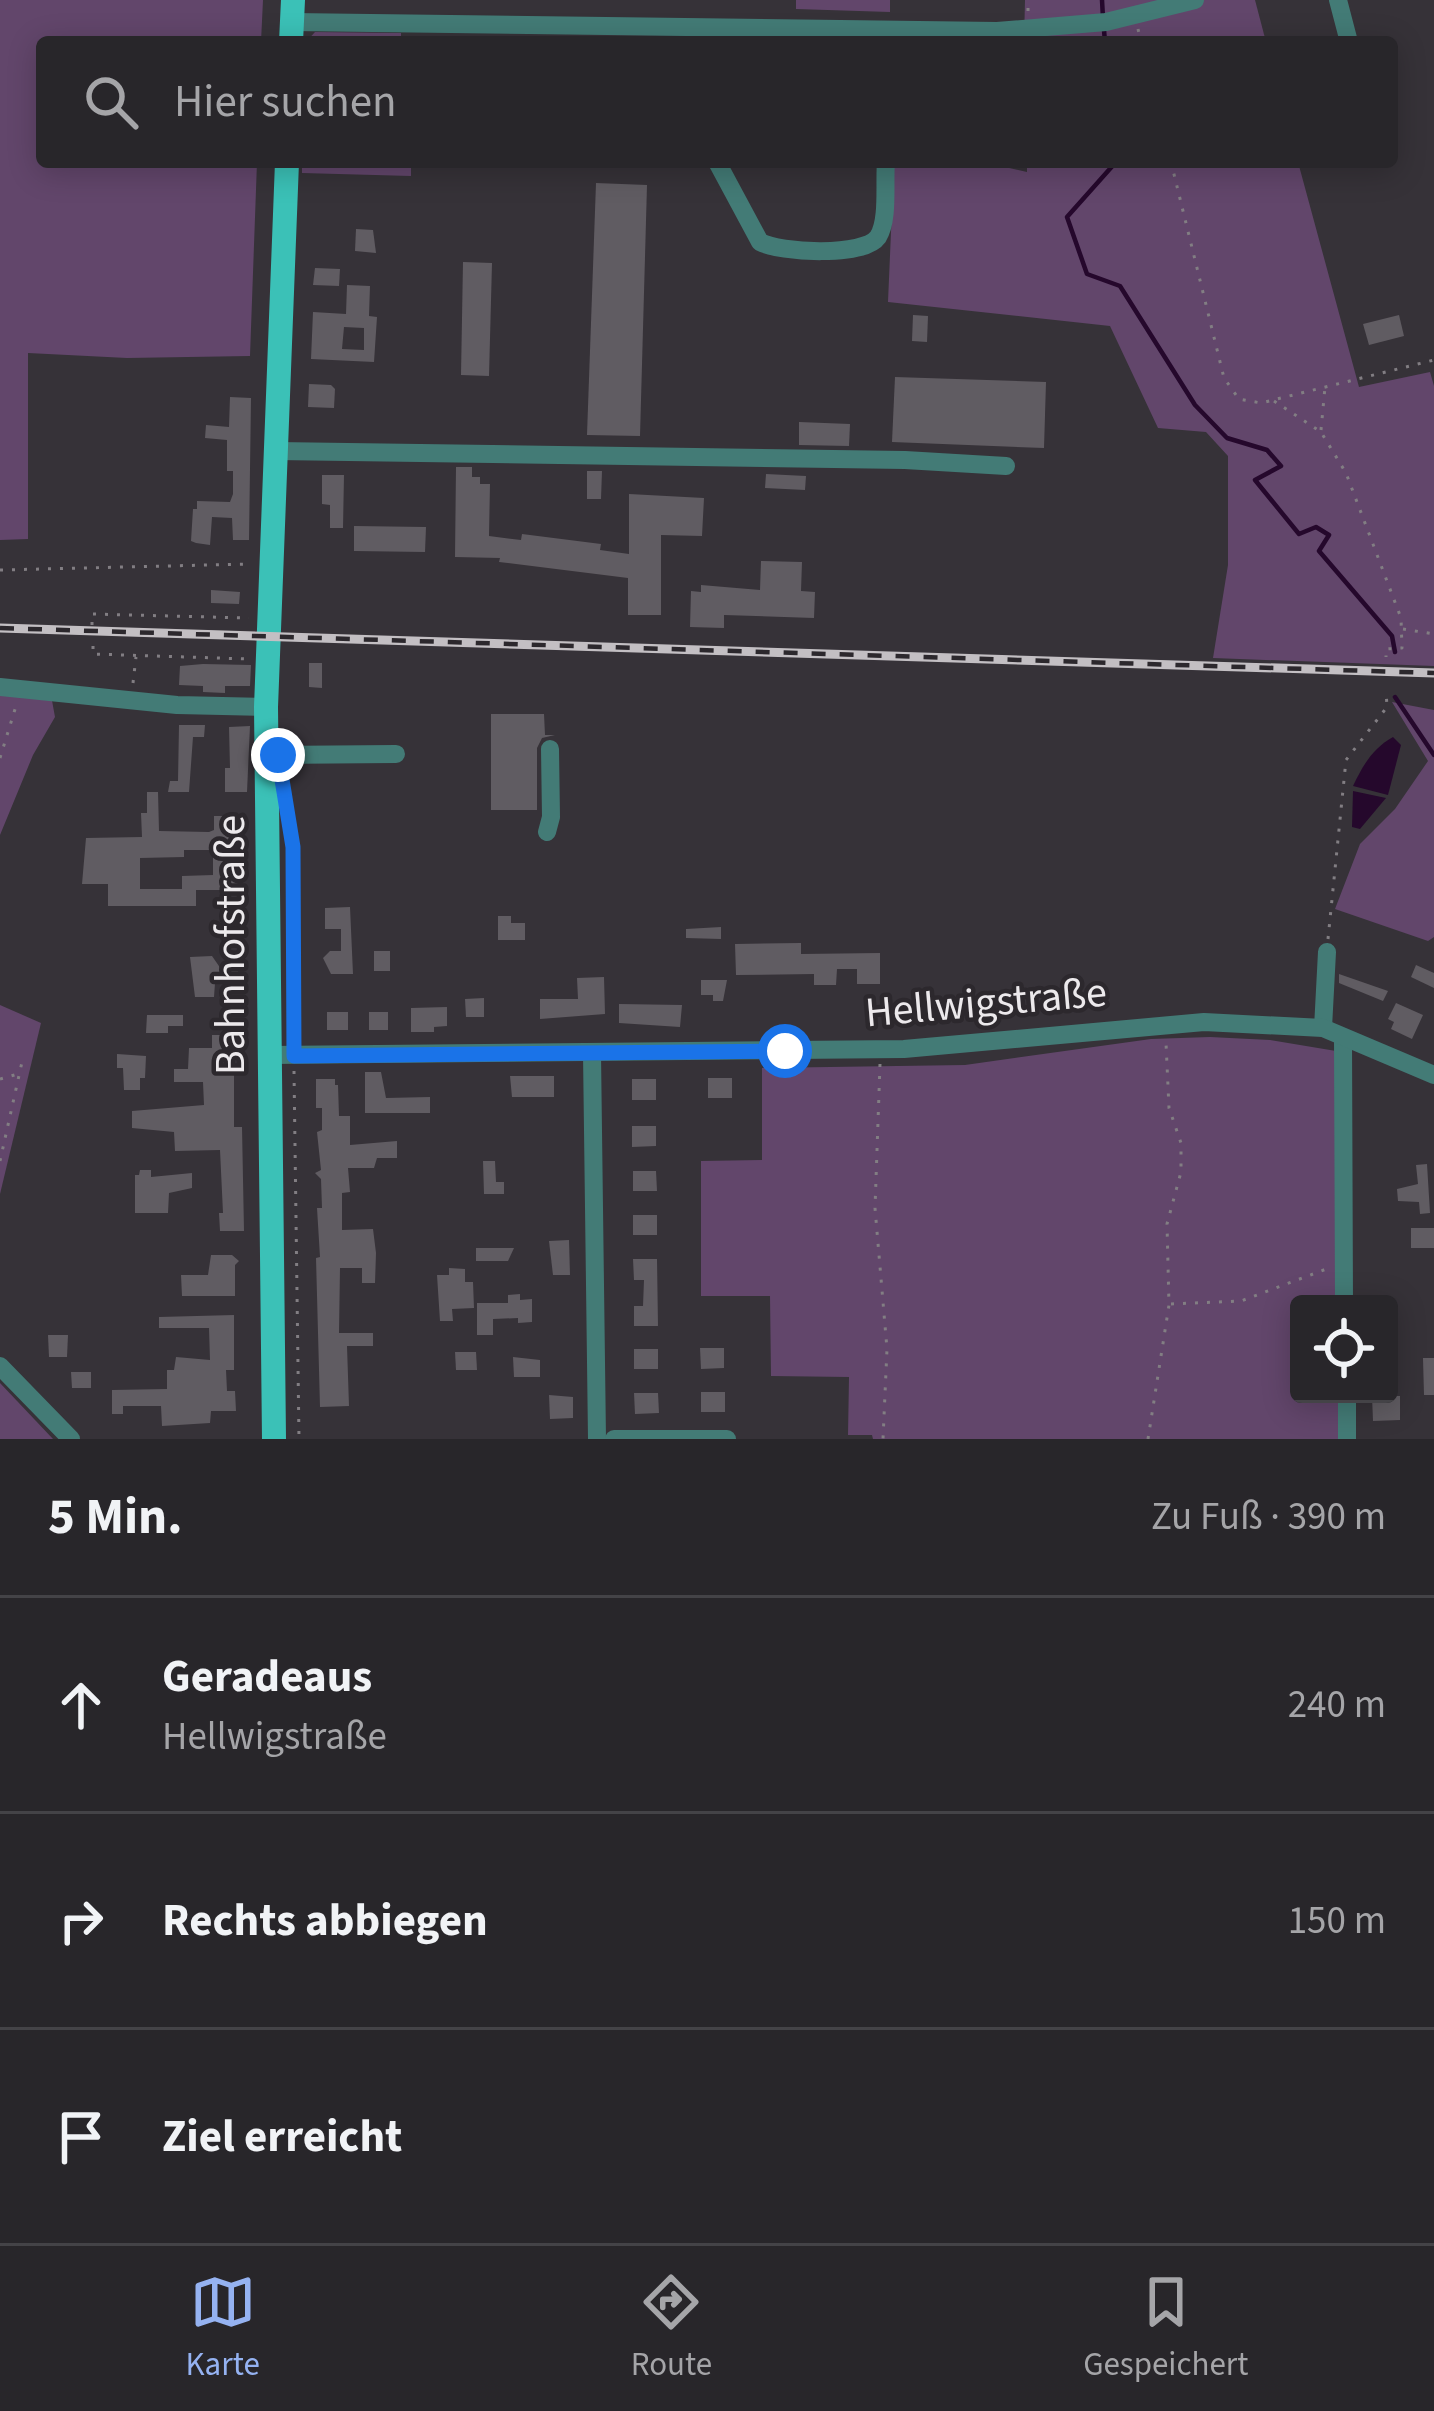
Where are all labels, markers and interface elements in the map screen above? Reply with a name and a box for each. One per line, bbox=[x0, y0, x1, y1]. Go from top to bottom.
search box bbox=[36, 36, 1398, 168]
icon: search bbox=[78, 69, 144, 135]
text: Hier suchen bbox=[174, 70, 397, 134]
route end bbox=[251, 728, 305, 782]
street label: Bahnhofstraße bbox=[201, 815, 261, 1075]
street label: Hellwigstraße bbox=[863, 963, 1109, 1043]
route start bbox=[758, 1024, 812, 1078]
map controls bbox=[1290, 1295, 1398, 1403]
button: locate bbox=[1290, 1295, 1398, 1403]
text: 5 Min. bbox=[48, 1481, 183, 1553]
text: Zu Fuß · 390 m bbox=[1151, 1489, 1386, 1545]
text: Geradeaus bbox=[162, 1645, 372, 1709]
icon: ahead bbox=[48, 1672, 114, 1738]
text: 240 m bbox=[1288, 1677, 1386, 1733]
text: Hellwigstraße bbox=[162, 1709, 387, 1765]
icon: right bbox=[48, 1888, 114, 1954]
text: Rechts abbiegen bbox=[162, 1889, 488, 1953]
text: 150 m bbox=[1288, 1893, 1386, 1949]
icon: arrive bbox=[48, 2104, 114, 2170]
text: Ziel erreicht bbox=[162, 2105, 402, 2169]
tab: Karte bbox=[186, 2269, 260, 2388]
tab: Route bbox=[631, 2269, 712, 2388]
tab: Gespeichert bbox=[1083, 2269, 1248, 2388]

